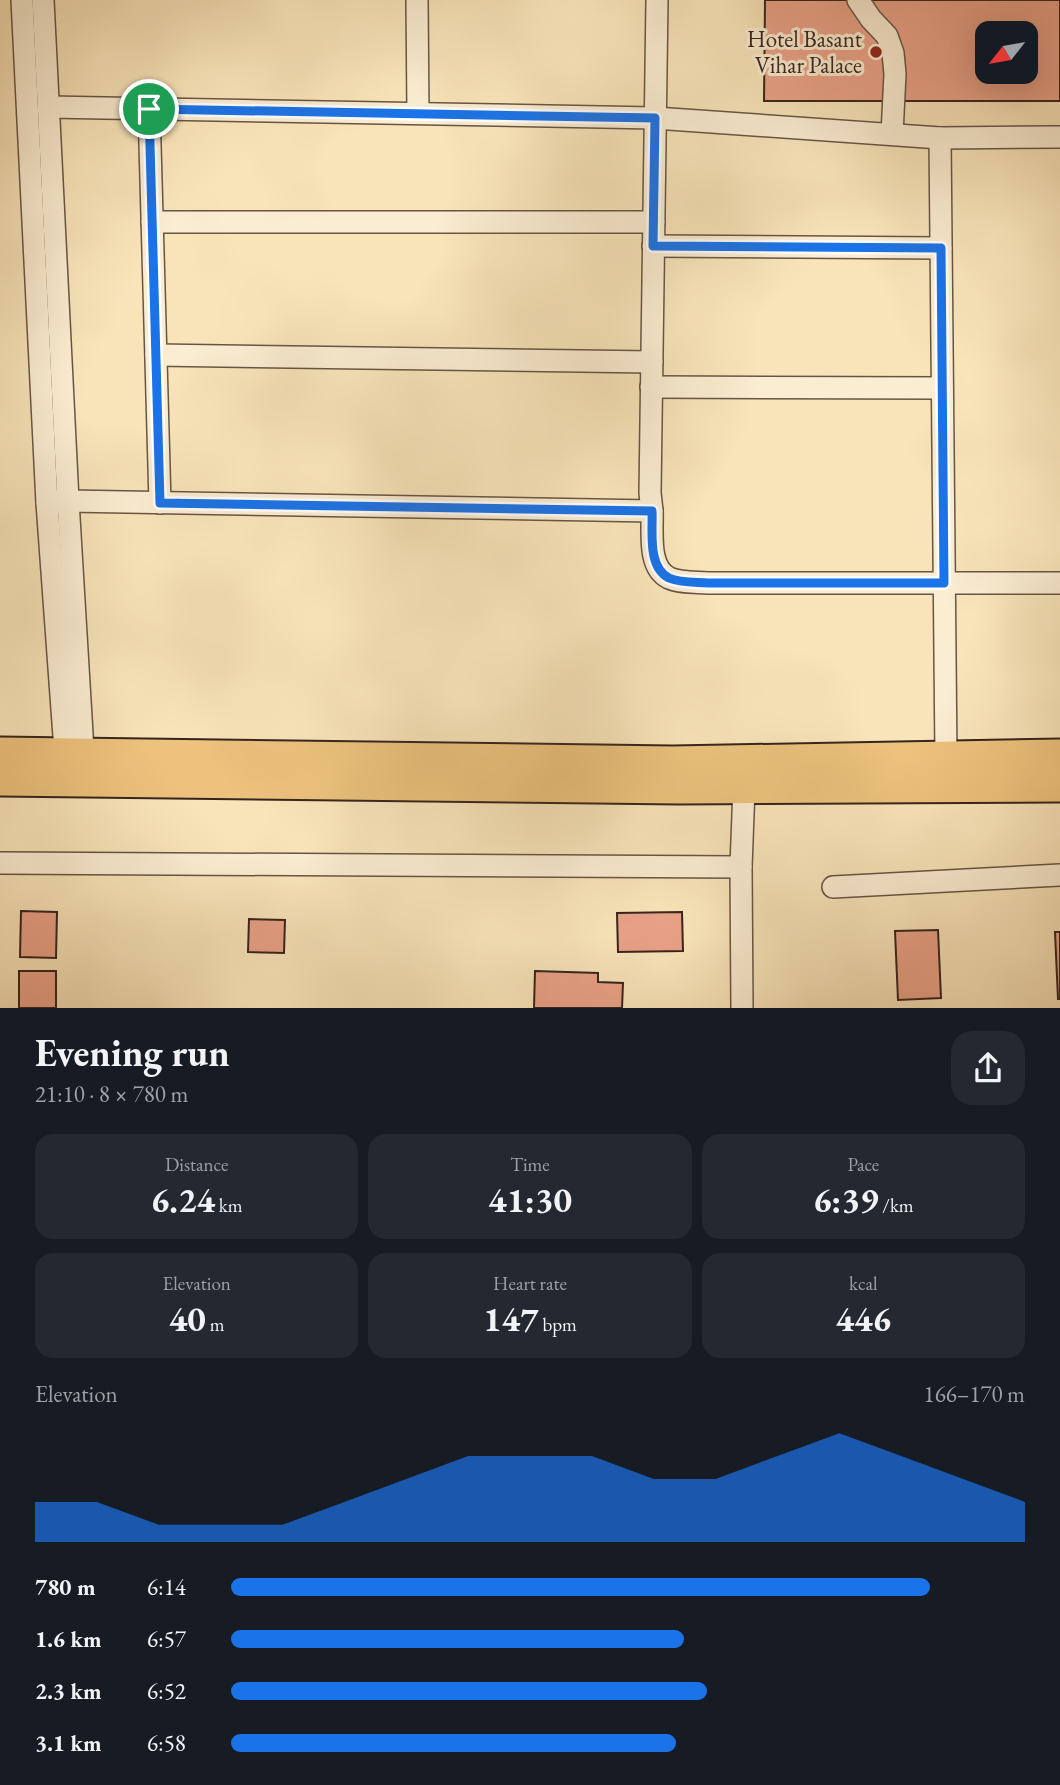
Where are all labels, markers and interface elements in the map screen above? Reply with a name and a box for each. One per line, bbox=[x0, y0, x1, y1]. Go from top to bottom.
north arrow bbox=[975, 21, 1038, 84]
map controls bbox=[975, 21, 1038, 84]
place label: Hotel Basant Vihar Palace bbox=[747, 24, 863, 80]
marker: Hotel Basant Vihar Palace bbox=[868, 44, 884, 60]
pin bbox=[119, 79, 179, 139]
icon: arrive bbox=[130, 90, 168, 128]
text: Evening run bbox=[35, 1028, 230, 1077]
button: share bbox=[951, 1031, 1025, 1105]
text: 21:10 · 8 × 780 m bbox=[35, 1079, 188, 1109]
text: Distance bbox=[165, 1152, 228, 1177]
text: Time bbox=[510, 1152, 550, 1177]
text: Pace bbox=[847, 1152, 879, 1177]
text: 6.24 bbox=[151, 1177, 215, 1222]
text: 41:30 bbox=[488, 1177, 572, 1222]
text: 6:39 bbox=[813, 1177, 879, 1222]
text: km bbox=[215, 1193, 243, 1218]
text: /km bbox=[879, 1193, 914, 1218]
text: Elevation bbox=[162, 1271, 231, 1296]
text: Heart rate bbox=[493, 1271, 567, 1296]
text: kcal bbox=[849, 1271, 878, 1296]
text: 40 bbox=[169, 1296, 206, 1341]
text: 147 bbox=[483, 1296, 539, 1341]
text: 446 bbox=[836, 1296, 891, 1341]
text: m bbox=[206, 1312, 224, 1337]
text: bpm bbox=[539, 1312, 577, 1337]
text: Elevation bbox=[35, 1379, 118, 1409]
text: 166–170 m bbox=[924, 1379, 1025, 1409]
text: 780 m bbox=[35, 1572, 96, 1602]
text: 6:14 bbox=[147, 1572, 186, 1602]
text: 1.6 km bbox=[35, 1624, 102, 1654]
text: 6:57 bbox=[147, 1624, 186, 1654]
text: 2.3 km bbox=[35, 1676, 102, 1706]
text: 6:52 bbox=[147, 1676, 186, 1706]
text: 3.1 km bbox=[35, 1728, 102, 1758]
text: 6:58 bbox=[147, 1728, 186, 1758]

